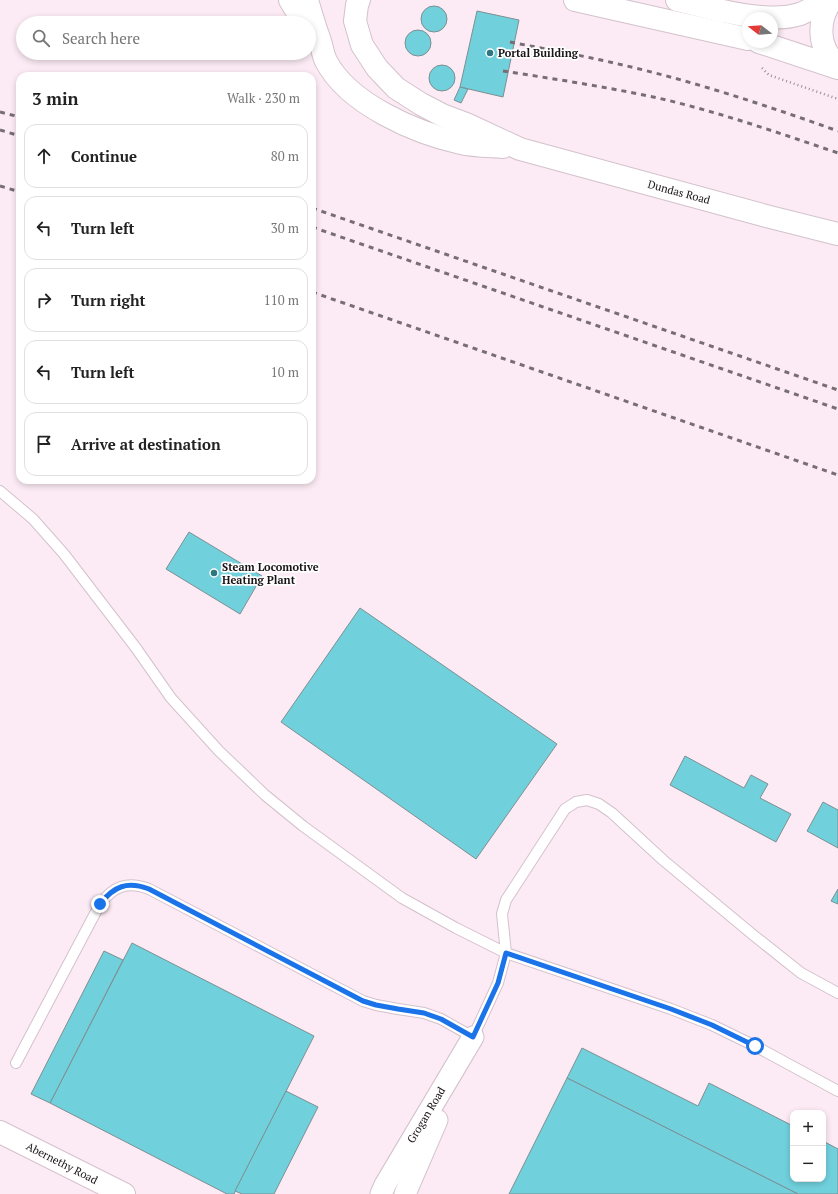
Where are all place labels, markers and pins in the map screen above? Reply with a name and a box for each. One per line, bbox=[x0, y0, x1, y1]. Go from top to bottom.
place label: Portal Building bbox=[498, 46, 579, 60]
marker: Portal Building bbox=[485, 48, 495, 58]
place label: Steam Locomotive Heating Plant bbox=[222, 560, 319, 587]
marker: Steam Locomotive Heating Plant bbox=[209, 568, 219, 578]

